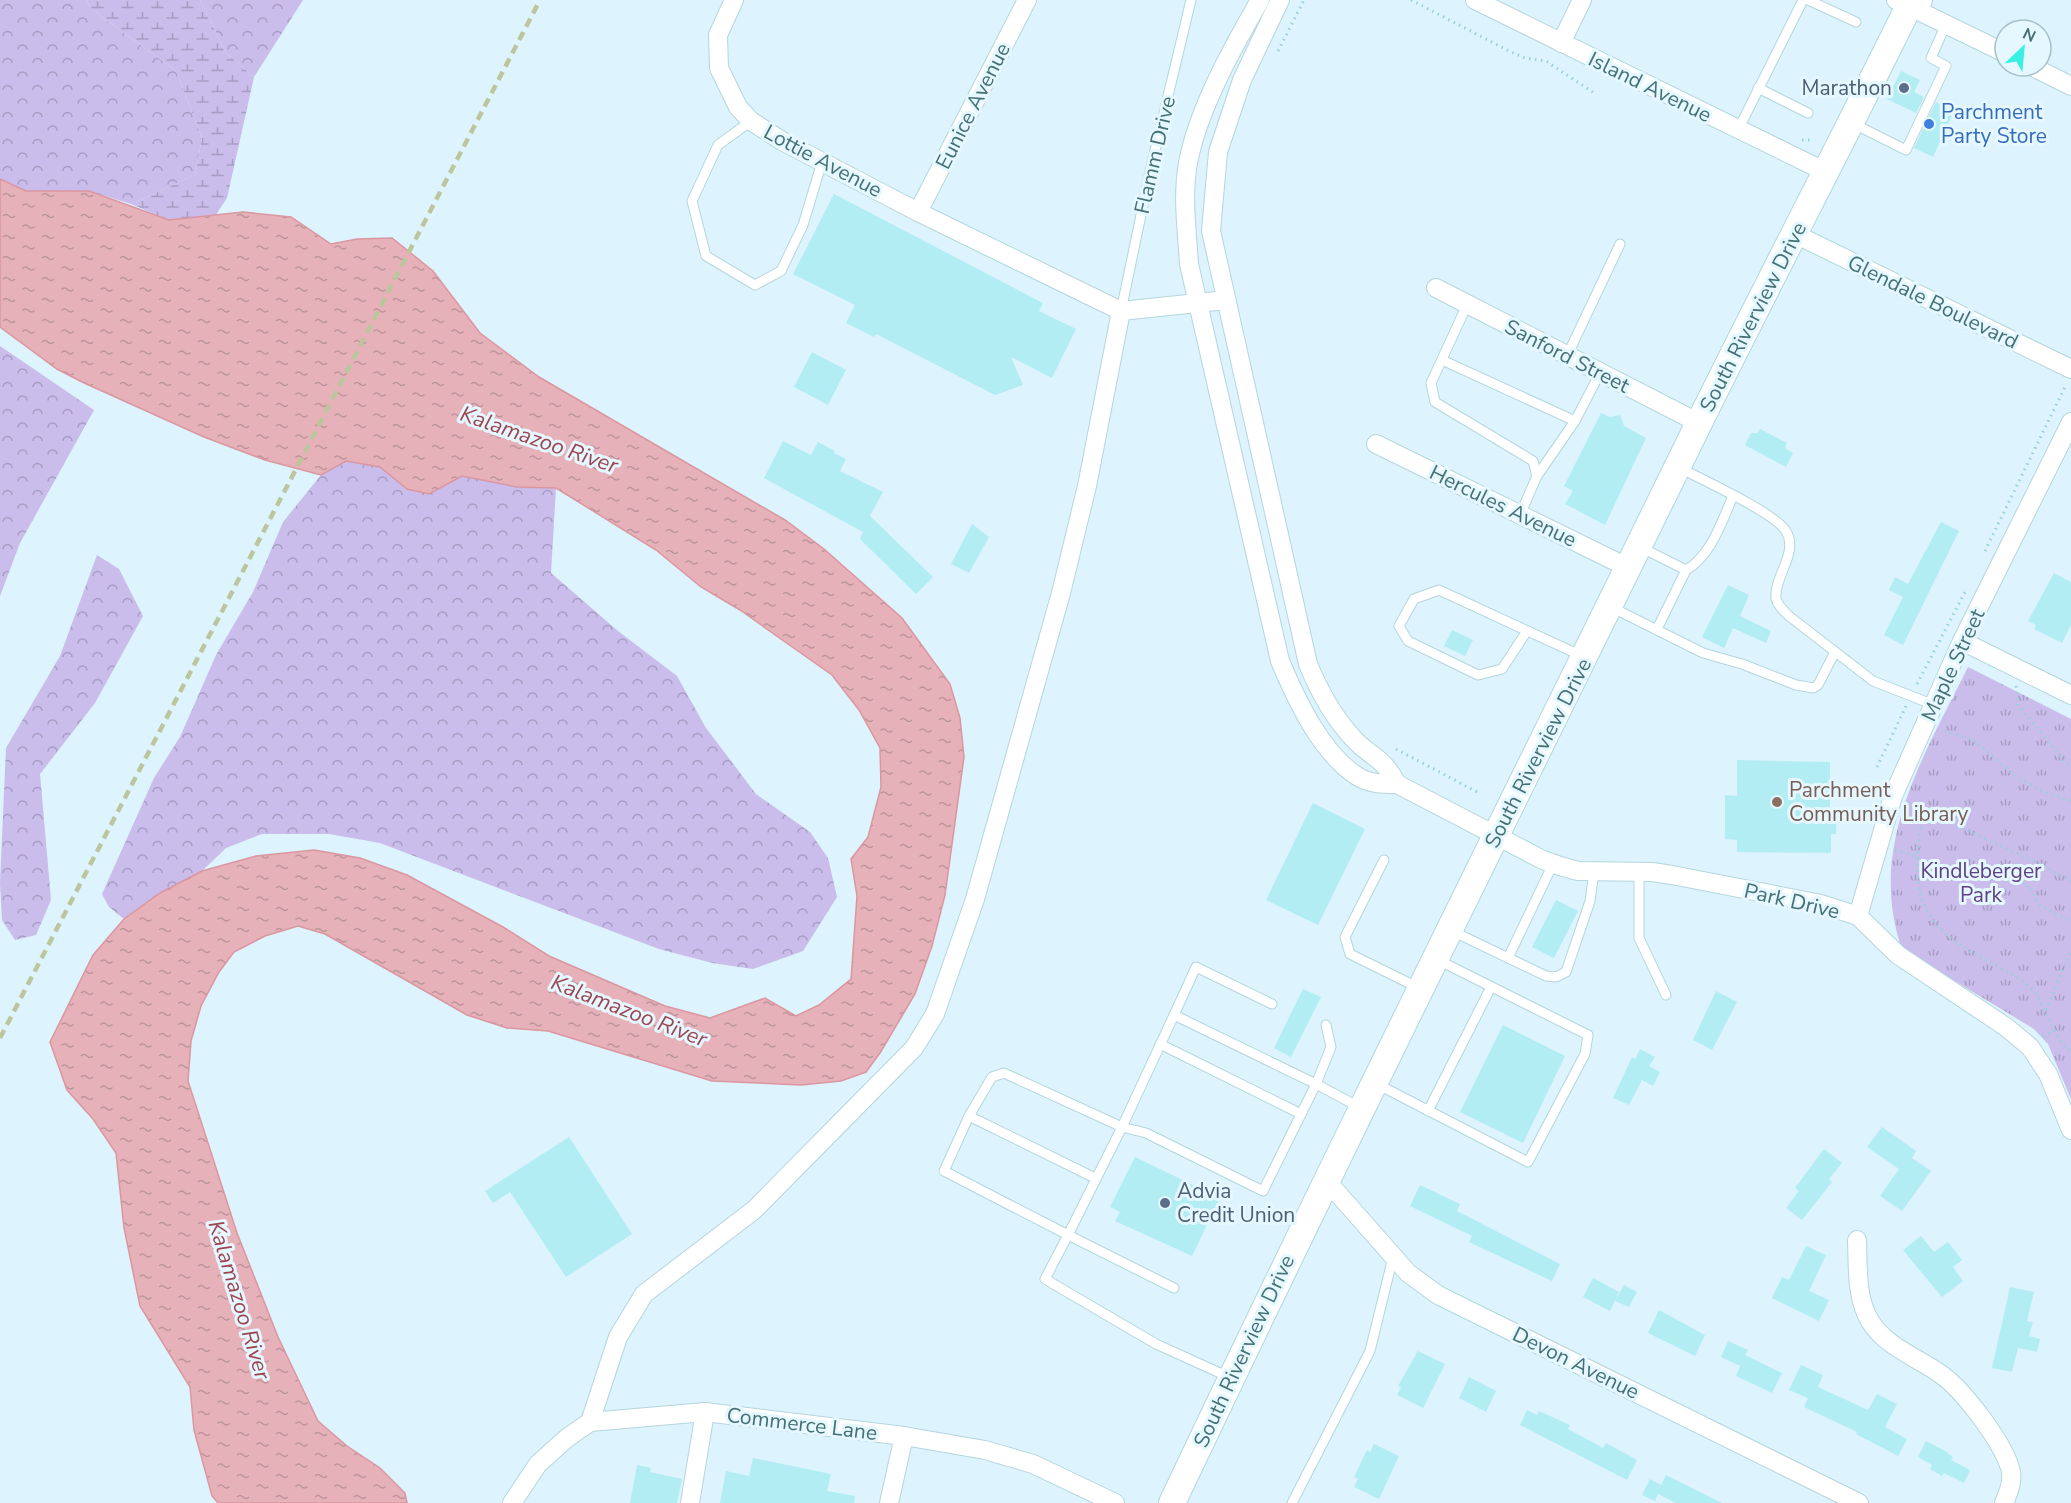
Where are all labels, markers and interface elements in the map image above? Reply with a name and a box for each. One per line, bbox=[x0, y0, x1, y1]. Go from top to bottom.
north arrow bbox=[1993, 18, 2053, 78]
text: N bbox=[2019, 23, 2039, 48]
street label: Eunice Avenue bbox=[929, 38, 1017, 174]
street label: Island Avenue bbox=[1584, 45, 1716, 129]
place label: Marathon bbox=[1801, 74, 1892, 102]
marker: Marathon bbox=[1897, 81, 1911, 95]
street label: Flamm Drive bbox=[1128, 93, 1182, 217]
place label: Parchment Party Store bbox=[1941, 98, 2047, 150]
marker: Parchment Party Store bbox=[1922, 117, 1936, 131]
street label: Lottie Avenue bbox=[759, 118, 887, 204]
street label: South Riverview Drive bbox=[1693, 217, 1813, 417]
street label: Glendale Boulevard bbox=[1843, 248, 2023, 356]
street label: Sanford Street bbox=[1500, 313, 1635, 400]
water label: Kalamazoo River bbox=[456, 399, 623, 481]
street label: Hercules Avenue bbox=[1425, 458, 1581, 554]
street label: Maple Street bbox=[1915, 604, 1992, 726]
street label: South Riverview Drive bbox=[1478, 653, 1598, 853]
place label: Parchment Community Library bbox=[1789, 776, 1968, 828]
marker: Parchment Community Library bbox=[1770, 795, 1784, 809]
park label: Kindleberger Park bbox=[1920, 857, 2042, 909]
street label: Park Drive bbox=[1742, 876, 1842, 926]
water label: Kalamazoo River bbox=[547, 967, 712, 1055]
place label: Advia Credit Union bbox=[1177, 1177, 1295, 1229]
marker: Advia Credit Union bbox=[1158, 1196, 1172, 1210]
water label: Kalamazoo River bbox=[201, 1217, 278, 1384]
street label: South Riverview Drive bbox=[1187, 1250, 1301, 1452]
street label: Devon Avenue bbox=[1508, 1320, 1644, 1406]
street label: Commerce Lane bbox=[725, 1401, 879, 1447]

